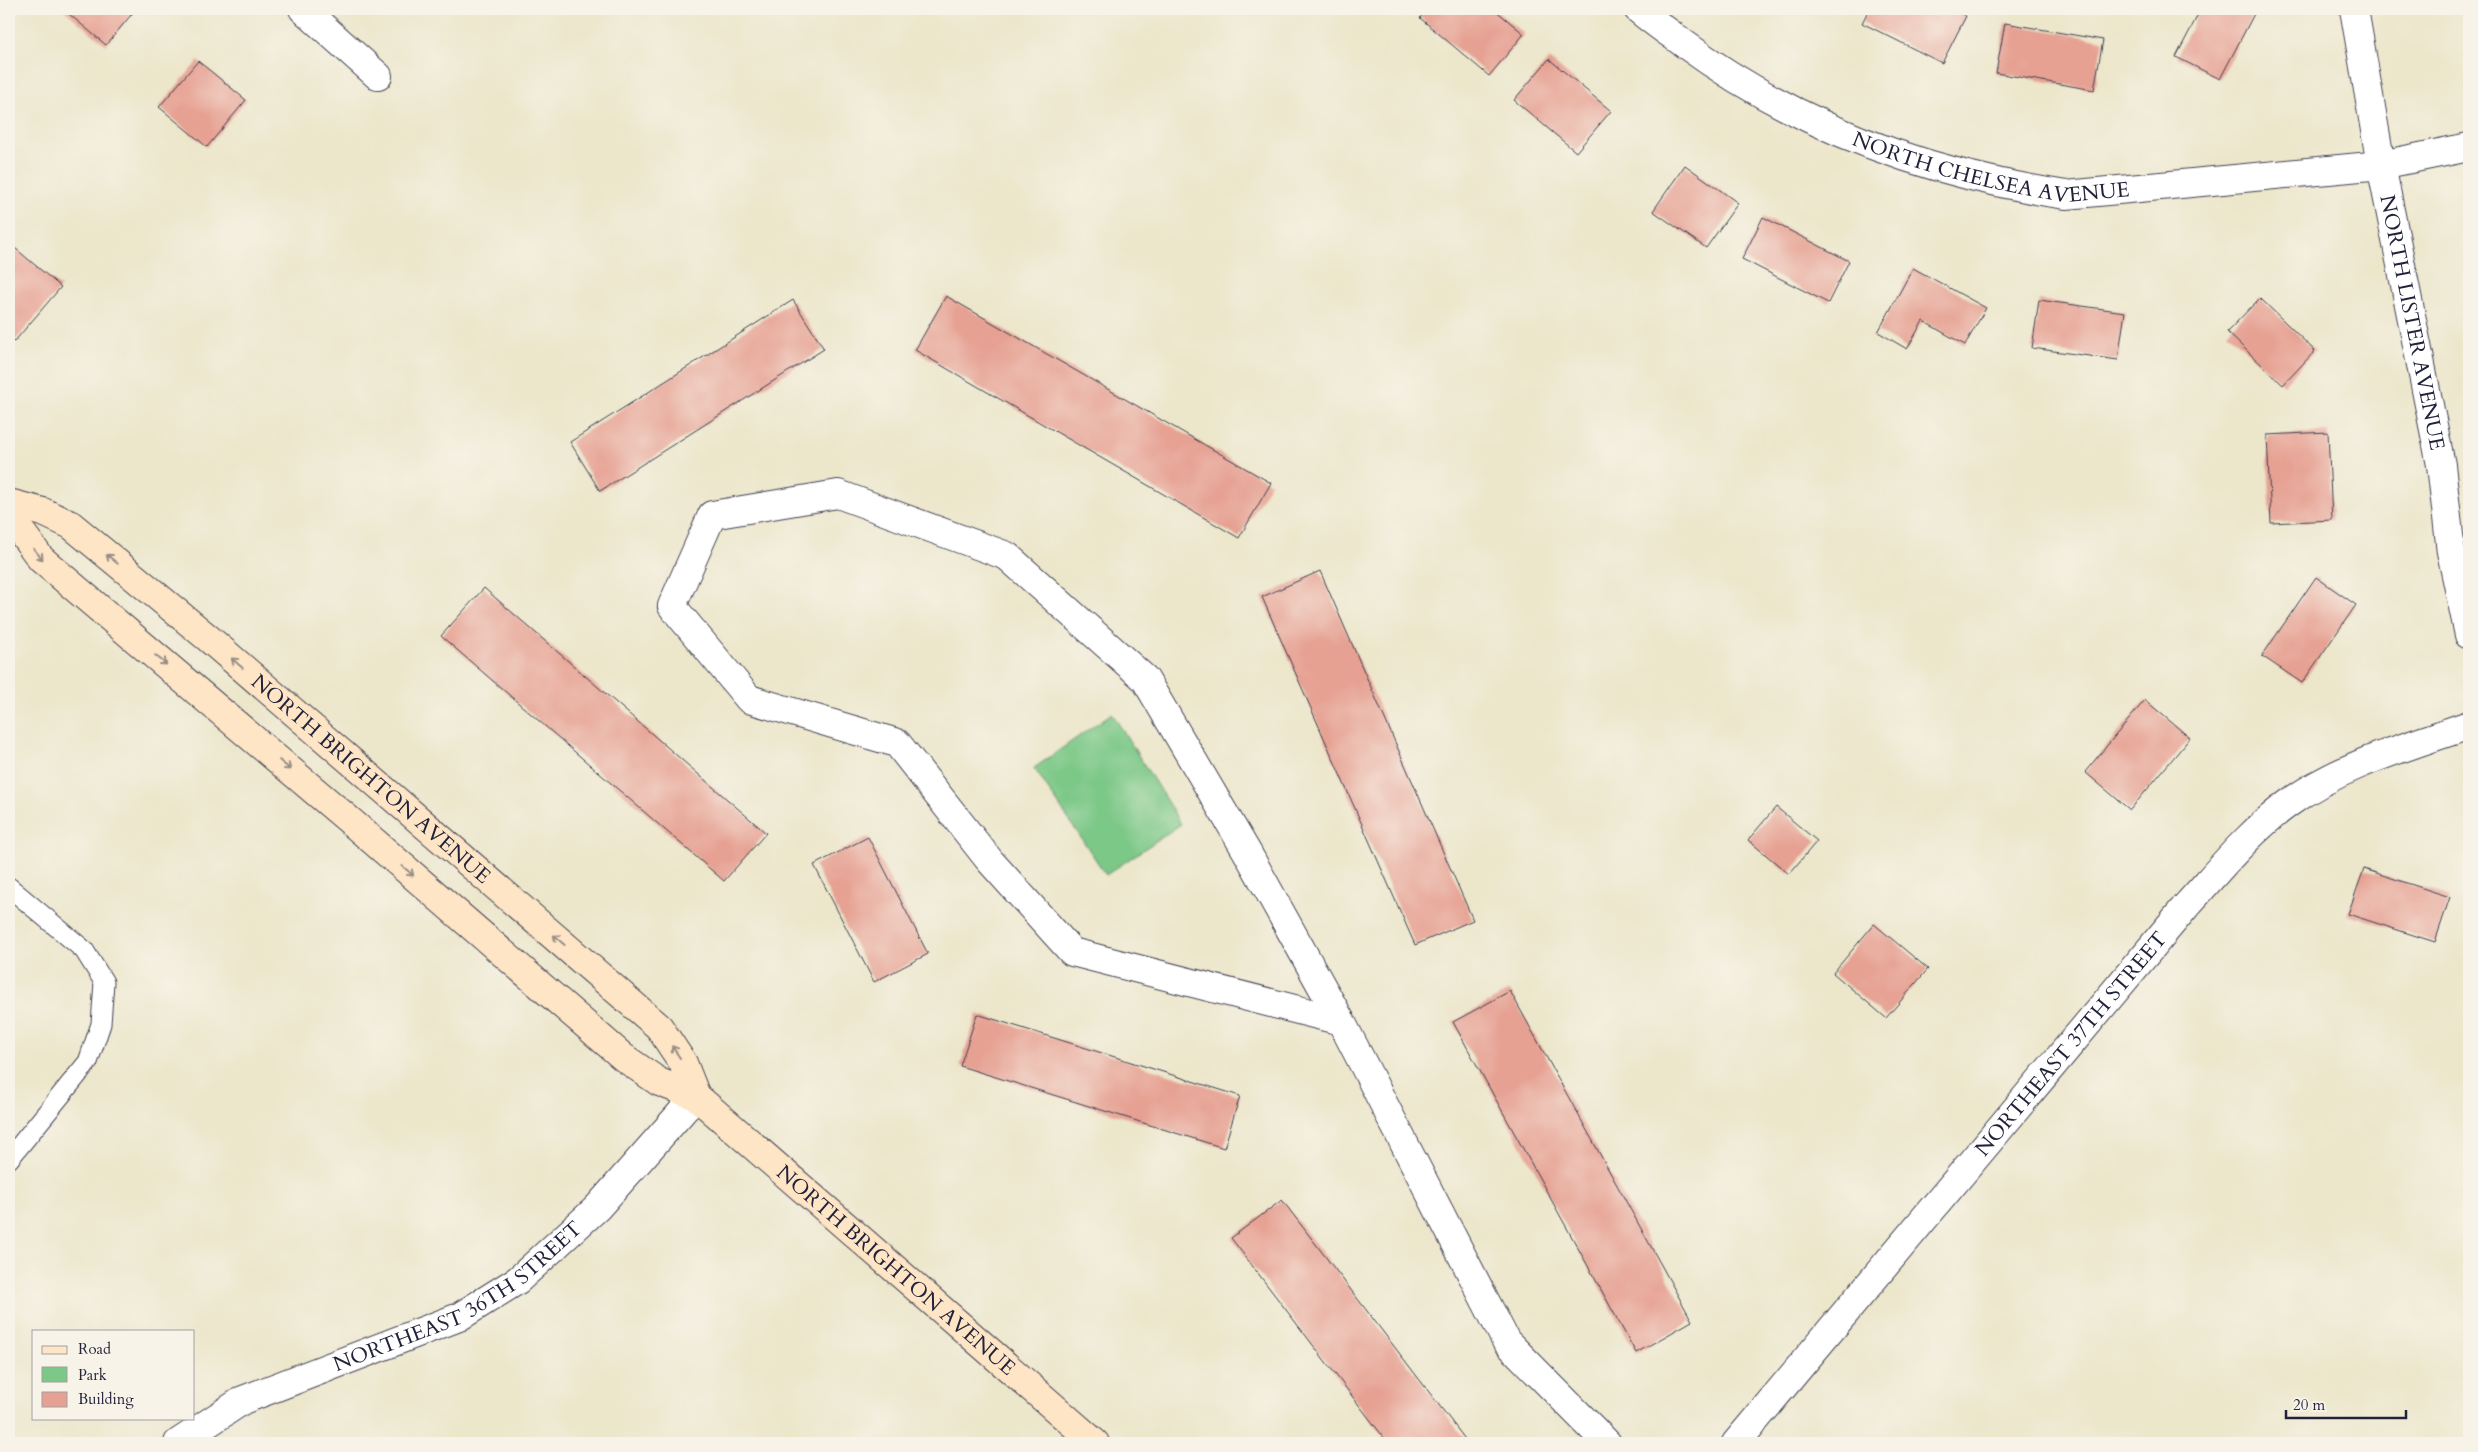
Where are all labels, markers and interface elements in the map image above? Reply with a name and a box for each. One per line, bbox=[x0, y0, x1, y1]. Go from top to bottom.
street label: NORTH CHELSEA AVENUE bbox=[1848, 124, 2131, 210]
street label: NORTH LISTER AVENUE bbox=[2373, 192, 2452, 453]
one-way arrow bbox=[32, 547, 43, 560]
one-way arrow bbox=[106, 554, 119, 565]
one-way arrow bbox=[154, 654, 167, 666]
one-way arrow bbox=[231, 657, 244, 668]
street label: NORTH BRIGHTON AVENUE bbox=[245, 667, 497, 890]
one-way arrow bbox=[278, 760, 291, 771]
one-way arrow bbox=[402, 865, 415, 877]
street label: NORTHEAST 37TH STREET bbox=[1968, 925, 2173, 1162]
one-way arrow bbox=[553, 935, 566, 946]
one-way arrow bbox=[671, 1045, 681, 1059]
street label: NORTH BRIGHTON AVENUE bbox=[770, 1158, 1022, 1382]
street label: NORTHEAST 36TH STREET bbox=[329, 1214, 588, 1379]
legend bbox=[32, 1330, 195, 1420]
text: Road bbox=[78, 1339, 111, 1359]
text: Park bbox=[78, 1365, 107, 1385]
scale bar bbox=[2286, 1387, 2406, 1419]
text: Building bbox=[78, 1389, 134, 1409]
text: 20 m bbox=[2293, 1395, 2325, 1415]

